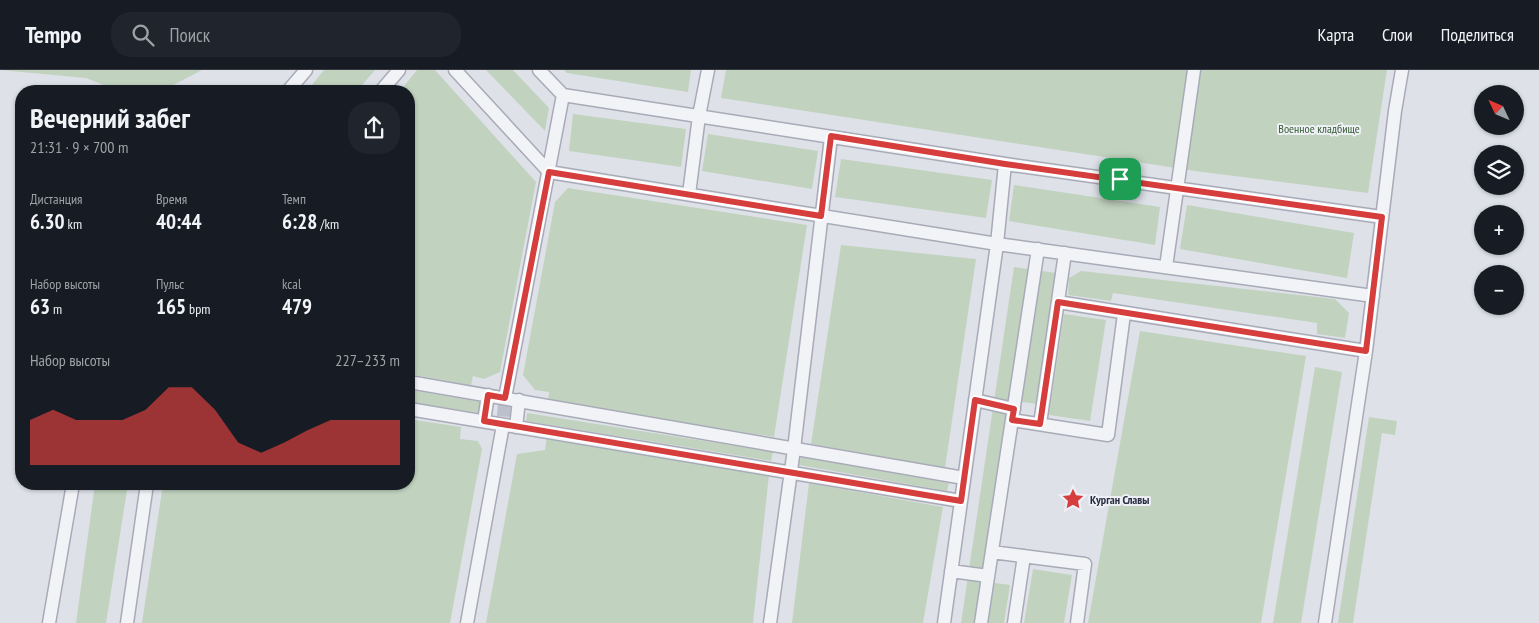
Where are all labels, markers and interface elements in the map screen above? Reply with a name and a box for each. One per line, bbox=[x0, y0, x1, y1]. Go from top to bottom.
search box bbox=[111, 12, 461, 57]
text: Tempo bbox=[25, 19, 81, 50]
icon: search bbox=[129, 21, 157, 49]
text: Поиск bbox=[169, 23, 210, 47]
text: Карта bbox=[1317, 23, 1354, 46]
text: Слои bbox=[1382, 23, 1413, 46]
text: Поделиться bbox=[1441, 23, 1514, 46]
north arrow bbox=[1474, 85, 1524, 135]
map controls bbox=[1474, 85, 1524, 315]
text: Вечерний забег bbox=[30, 99, 190, 136]
button: share bbox=[348, 102, 400, 154]
park label: Военное кладбище bbox=[1278, 121, 1360, 136]
text: 21:31 · 9 × 700 m bbox=[30, 137, 128, 157]
button: layers bbox=[1474, 145, 1524, 195]
pin bbox=[1099, 158, 1141, 200]
icon: arrive bbox=[1106, 165, 1134, 193]
text: Дистанция bbox=[30, 190, 83, 208]
text: Время bbox=[156, 190, 187, 208]
text: Темп bbox=[282, 190, 306, 208]
button: + bbox=[1474, 205, 1524, 255]
text: 6.30 bbox=[30, 208, 65, 235]
text: 40:44 bbox=[156, 208, 201, 235]
text: 6:28 bbox=[282, 208, 317, 235]
text: km bbox=[65, 215, 82, 233]
text: /km bbox=[317, 215, 339, 233]
button: − bbox=[1474, 265, 1524, 315]
text: Набор высоты bbox=[30, 275, 100, 293]
text: Пульс bbox=[156, 275, 184, 293]
text: kcal bbox=[282, 275, 301, 293]
text: 63 bbox=[30, 293, 50, 320]
text: 165 bbox=[156, 293, 186, 320]
text: 479 bbox=[282, 293, 312, 320]
text: m bbox=[50, 300, 62, 318]
text: bpm bbox=[186, 300, 210, 318]
text: Набор высоты bbox=[30, 350, 110, 370]
text: 227–233 m bbox=[335, 350, 400, 370]
place icon: Курган Славы bbox=[1060, 486, 1086, 512]
place label: Курган Славы bbox=[1090, 492, 1149, 507]

